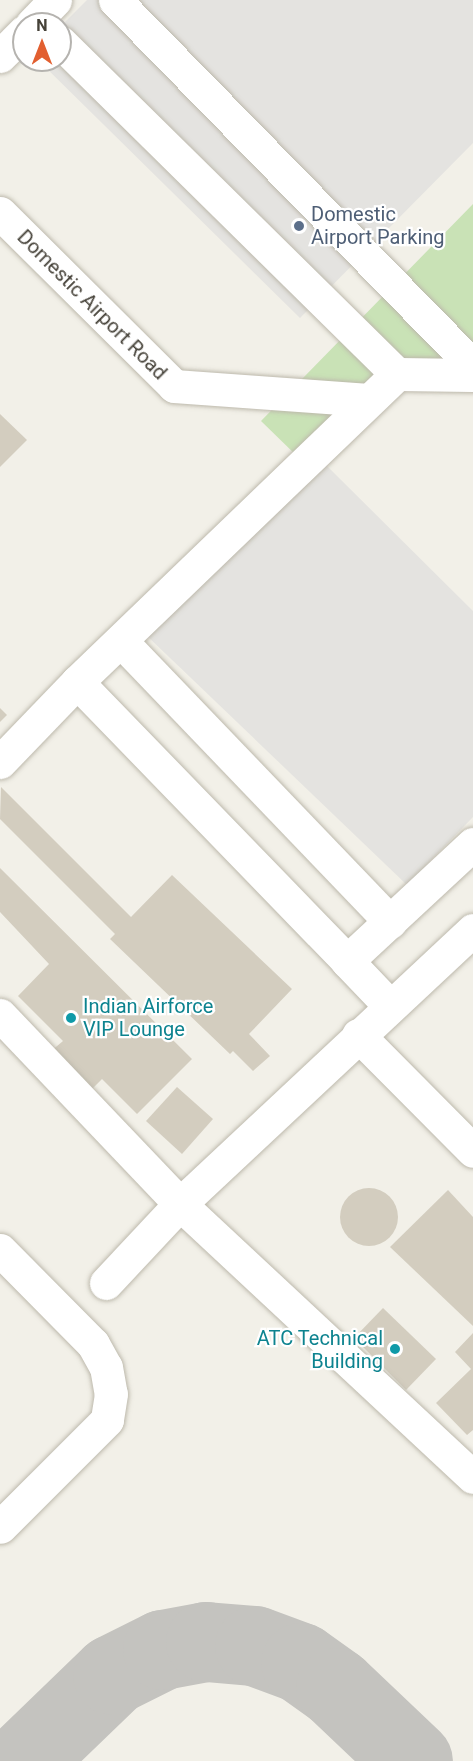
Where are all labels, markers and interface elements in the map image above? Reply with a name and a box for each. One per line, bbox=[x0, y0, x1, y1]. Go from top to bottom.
north arrow bbox=[12, 12, 72, 72]
text: N bbox=[36, 16, 48, 35]
place label: Domestic Airport Parking bbox=[311, 202, 445, 249]
marker: Domestic Airport Parking bbox=[292, 219, 306, 233]
street label: Domestic Airport Road bbox=[12, 225, 172, 385]
place label: Indian Airforce VIP Lounge bbox=[83, 994, 213, 1041]
marker: Indian Airforce VIP Lounge bbox=[64, 1011, 78, 1025]
place label: ATC Technical Building bbox=[256, 1326, 383, 1373]
marker: ATC Technical Building bbox=[388, 1342, 402, 1356]

